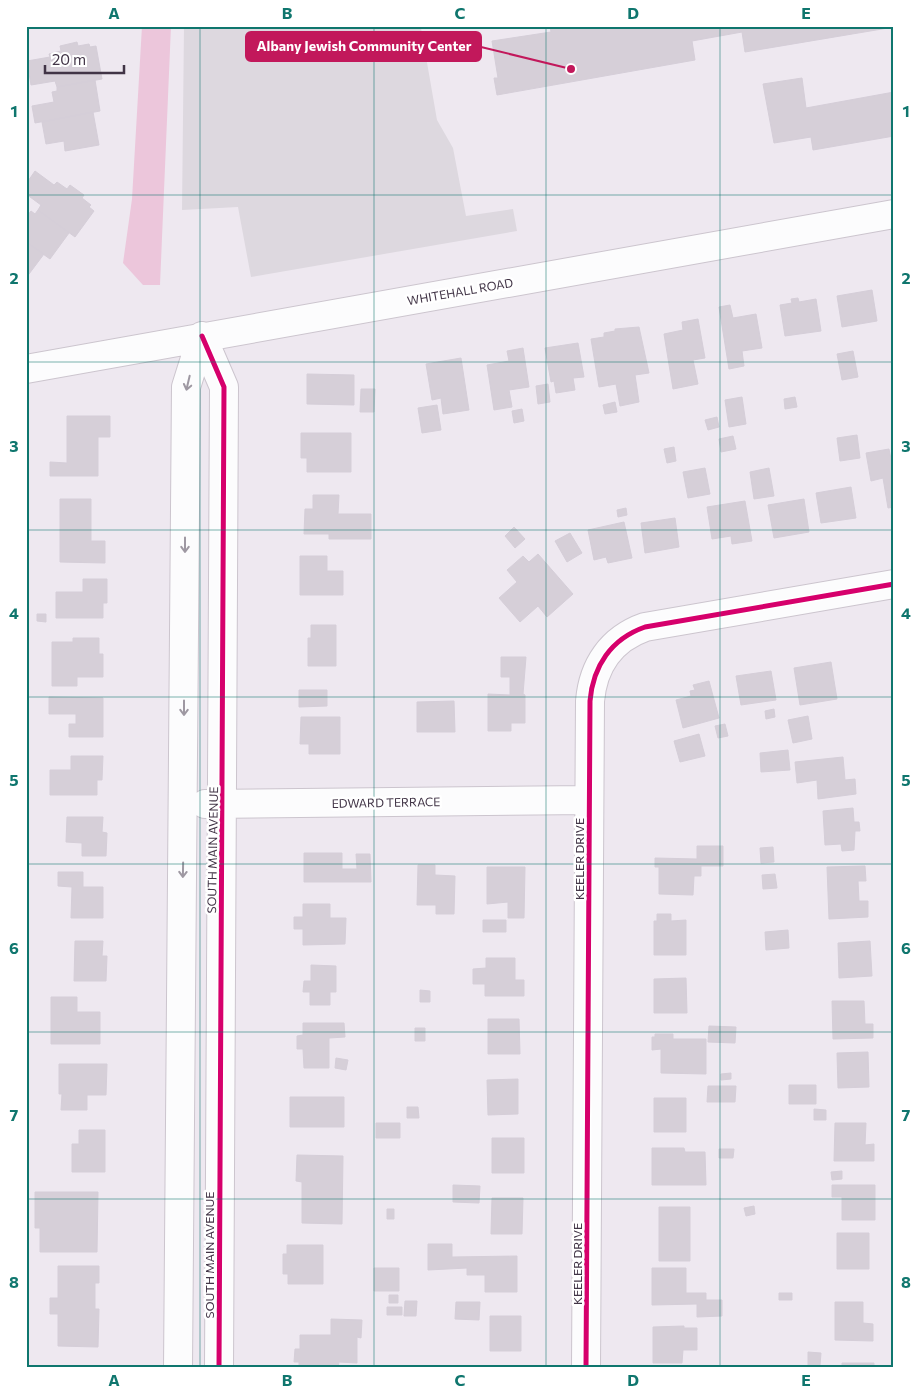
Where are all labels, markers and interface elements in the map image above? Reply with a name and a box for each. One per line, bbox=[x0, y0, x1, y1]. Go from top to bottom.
text: A bbox=[108, 3, 120, 22]
text: B bbox=[282, 3, 293, 22]
text: C bbox=[455, 3, 466, 22]
text: D bbox=[627, 3, 639, 22]
text: E bbox=[801, 3, 811, 22]
callout: Albany Jewish Community Center bbox=[246, 32, 481, 61]
text: Albany Jewish Community Center bbox=[257, 37, 472, 54]
scale bar bbox=[45, 42, 124, 74]
text: 20 m bbox=[52, 50, 86, 68]
text: 1 bbox=[10, 101, 18, 120]
text: 1 bbox=[902, 101, 910, 120]
text: 2 bbox=[9, 268, 19, 287]
text: 2 bbox=[901, 268, 911, 287]
street label: WHITEHALL ROAD bbox=[406, 275, 514, 307]
one-way arrow bbox=[183, 375, 192, 391]
text: 3 bbox=[9, 436, 19, 455]
text: 3 bbox=[901, 436, 911, 455]
one-way arrow bbox=[180, 536, 190, 553]
text: 4 bbox=[9, 603, 19, 622]
text: 4 bbox=[901, 603, 911, 622]
one-way arrow bbox=[179, 699, 189, 715]
text: 5 bbox=[9, 770, 19, 789]
text: 5 bbox=[901, 770, 911, 789]
street label: SOUTH MAIN AVENUE bbox=[204, 786, 220, 914]
street label: EDWARD TERRACE bbox=[332, 794, 440, 810]
street label: KEELER DRIVE bbox=[572, 818, 586, 900]
one-way arrow bbox=[178, 862, 188, 878]
text: 6 bbox=[9, 938, 19, 957]
text: 6 bbox=[901, 938, 911, 957]
text: 7 bbox=[10, 1105, 19, 1124]
text: 7 bbox=[902, 1105, 911, 1124]
street label: SOUTH MAIN AVENUE bbox=[202, 1192, 216, 1318]
street label: KEELER DRIVE bbox=[570, 1223, 584, 1305]
text: 8 bbox=[9, 1272, 19, 1291]
text: 8 bbox=[901, 1272, 911, 1291]
text: A bbox=[108, 1370, 120, 1389]
text: B bbox=[282, 1370, 293, 1389]
text: C bbox=[455, 1370, 466, 1389]
text: D bbox=[627, 1370, 639, 1389]
text: E bbox=[801, 1370, 811, 1389]

